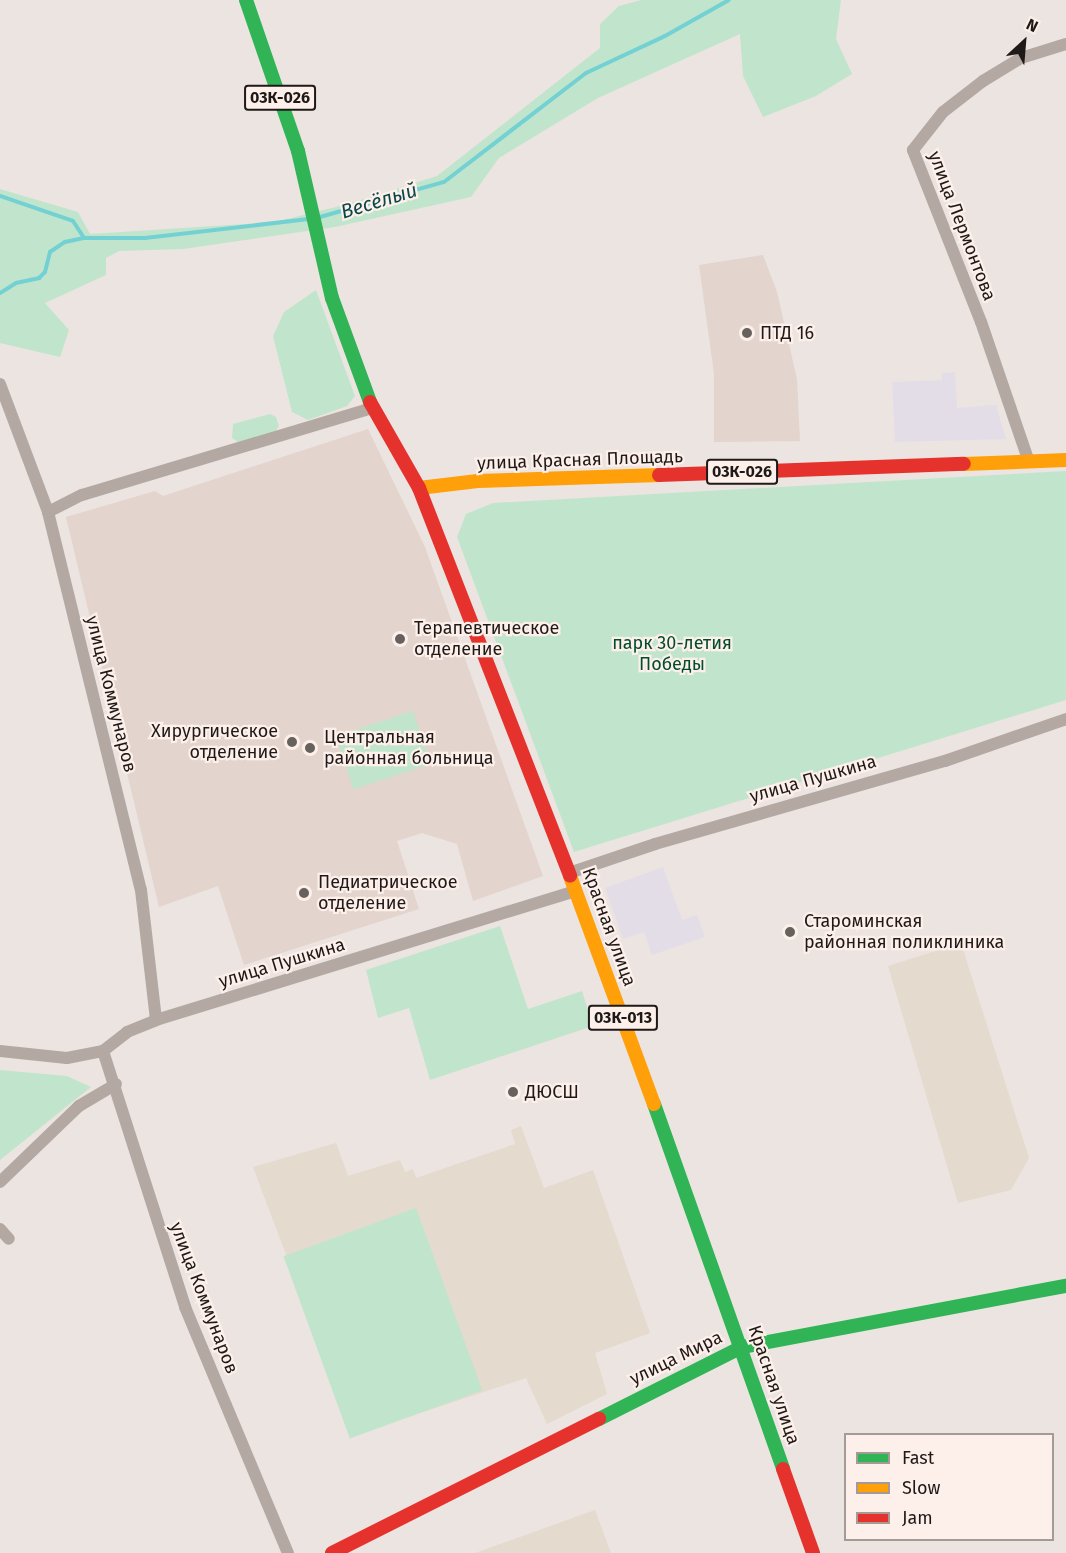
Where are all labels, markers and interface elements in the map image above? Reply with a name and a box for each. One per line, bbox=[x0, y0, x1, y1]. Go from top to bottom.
north arrow bbox=[994, 12, 1054, 72]
text: N bbox=[1023, 15, 1041, 36]
road number: 03К-026 bbox=[244, 85, 316, 111]
street label: улица Лермонтова bbox=[924, 148, 1000, 304]
water label: Весёлый bbox=[338, 178, 420, 224]
place label: ПТД 16 bbox=[760, 322, 814, 344]
marker: ПТД 16 bbox=[738, 324, 756, 342]
street label: улица Красная Площадь bbox=[477, 446, 683, 474]
road number: 03К-026 bbox=[706, 459, 778, 485]
street label: улица Коммунаров bbox=[81, 614, 141, 774]
place label: Терапевтическое отделение bbox=[414, 618, 559, 660]
marker: Терапевтическое отделение bbox=[391, 630, 409, 648]
park label: парк 30-летия Победы bbox=[612, 633, 732, 676]
place label: Хирургическое отделение bbox=[151, 721, 278, 764]
place label: Центральная районная больница bbox=[324, 727, 494, 770]
marker: Хирургическое отделение bbox=[283, 733, 301, 751]
marker: Центральная районная больница bbox=[301, 739, 319, 757]
street label: улица Пушкина bbox=[747, 751, 879, 807]
street label: Красная улица bbox=[578, 865, 640, 989]
place label: Педиатрическое отделение bbox=[318, 872, 458, 914]
marker: Педиатрическое отделение bbox=[295, 884, 313, 902]
place label: Староминская районная поликлиника bbox=[804, 911, 1004, 954]
marker: Староминская районная поликлиника bbox=[781, 923, 799, 941]
street label: улица Пушкина bbox=[216, 934, 348, 992]
road number: 03К-013 bbox=[587, 1005, 659, 1031]
place label: ДЮСШ bbox=[525, 1081, 579, 1103]
marker: ДЮСШ bbox=[506, 1085, 520, 1099]
street label: улица Коммунаров bbox=[165, 1219, 243, 1377]
street label: Красная улица bbox=[743, 1322, 805, 1448]
street label: улица Мира bbox=[626, 1326, 726, 1390]
legend bbox=[844, 1433, 1054, 1541]
text: Fast bbox=[902, 1447, 934, 1469]
text: Slow bbox=[902, 1477, 940, 1499]
text: Jam bbox=[902, 1507, 933, 1529]

